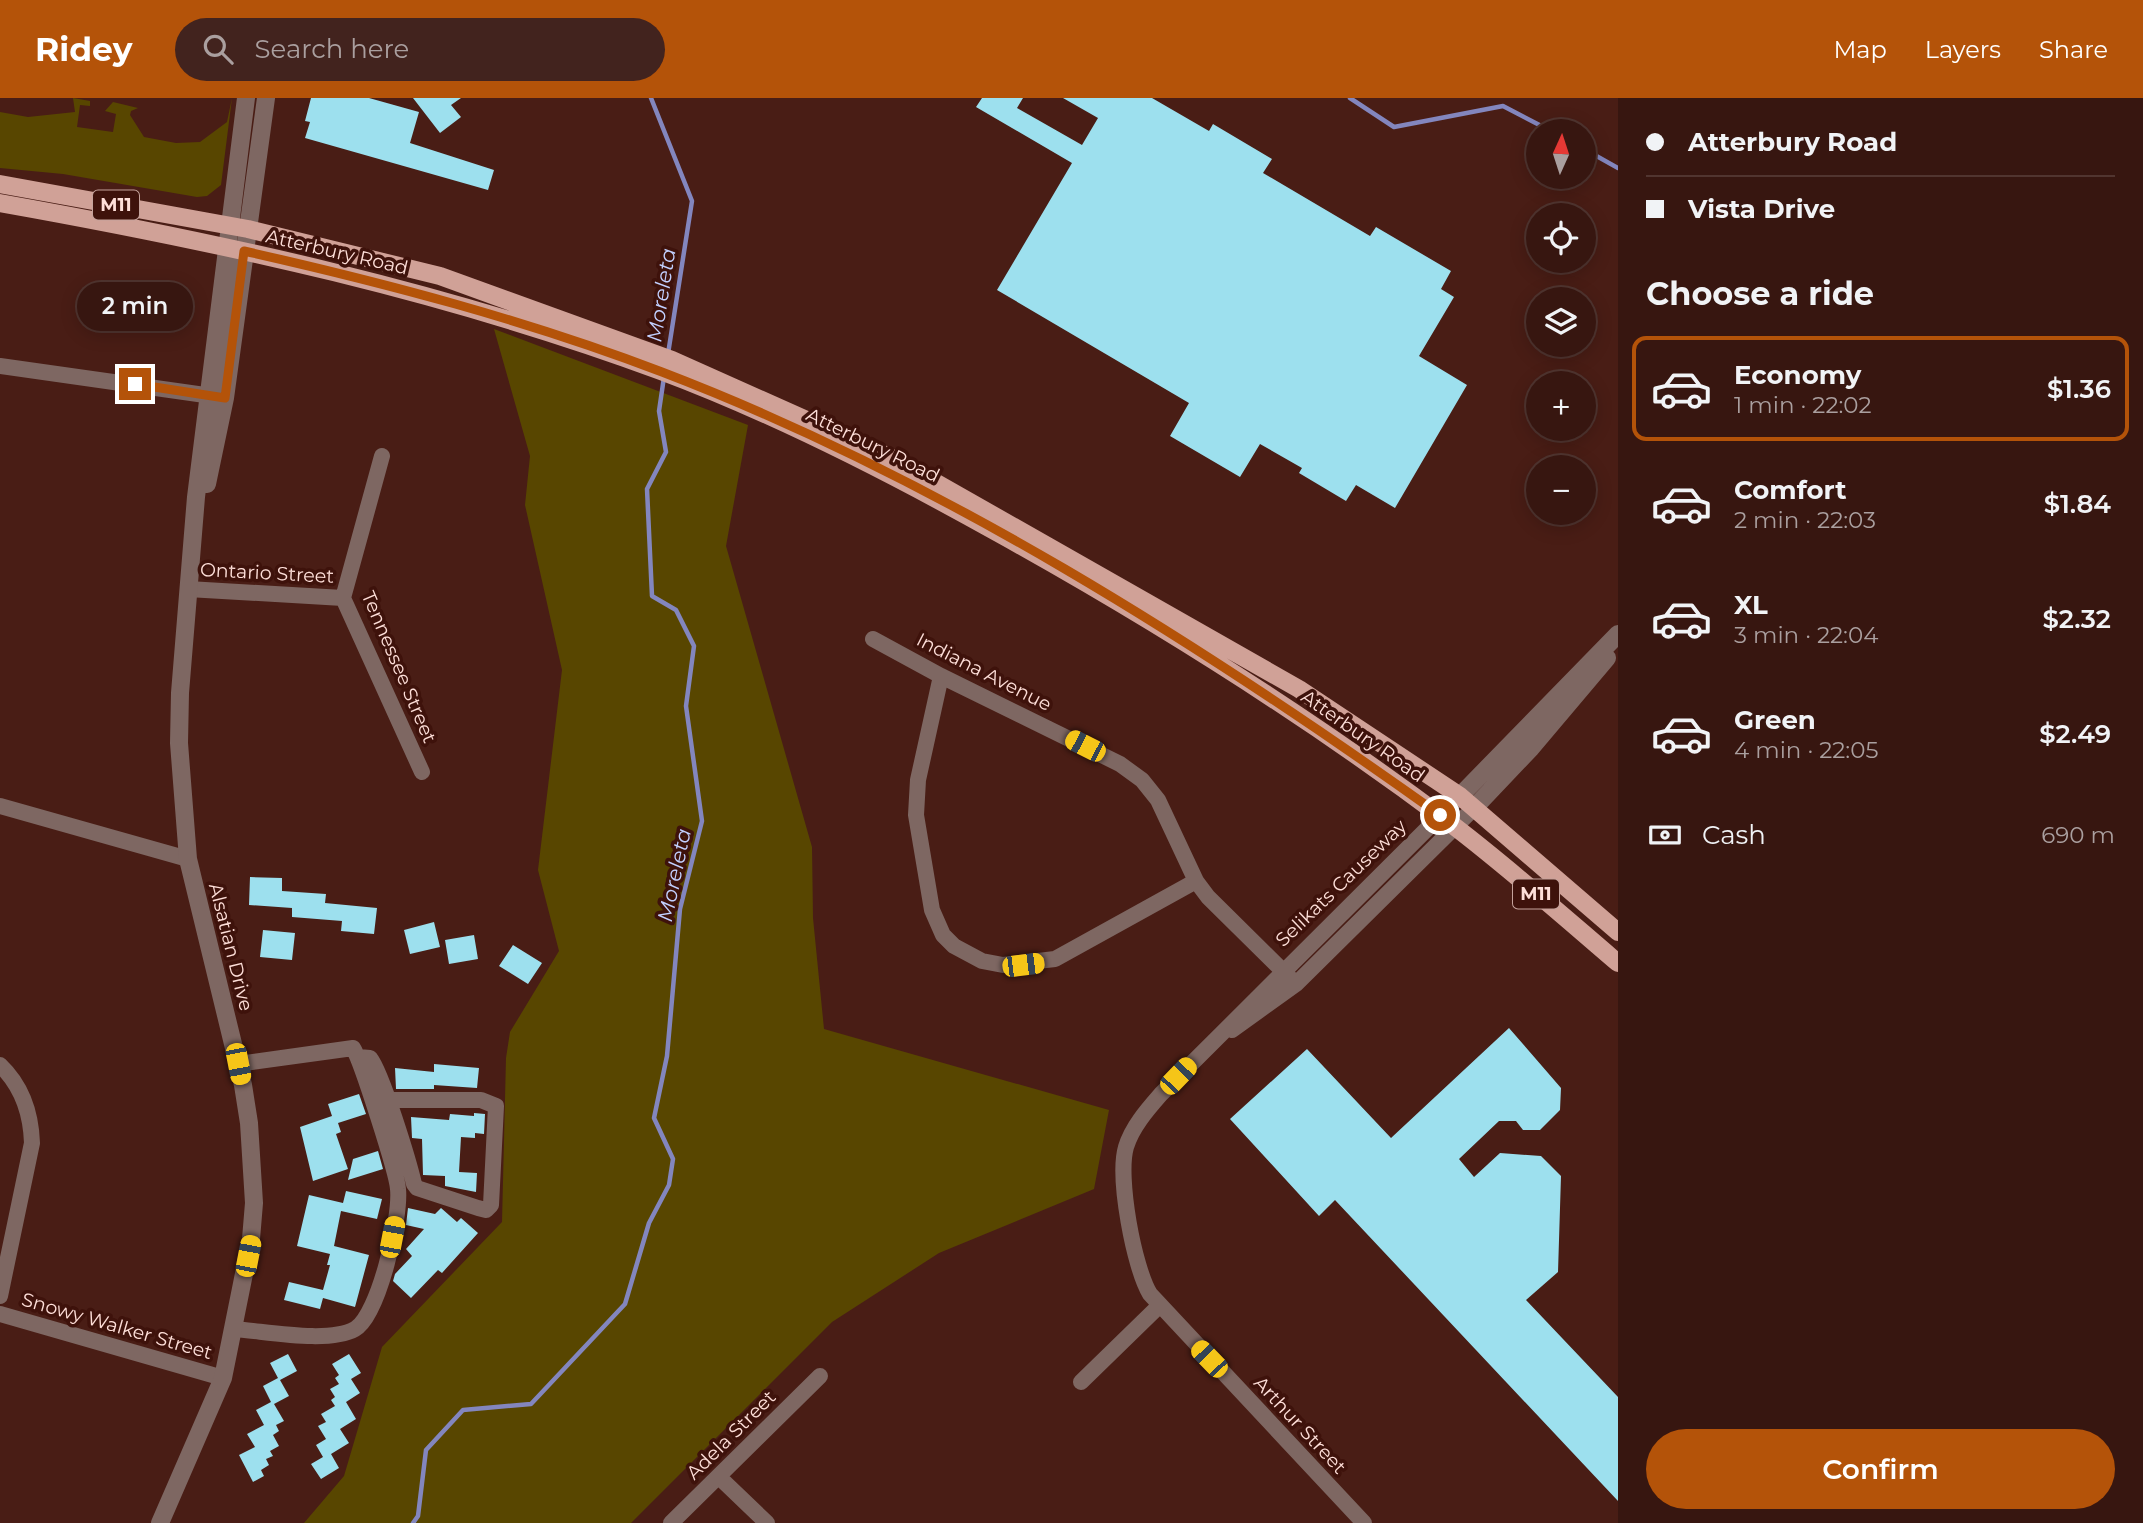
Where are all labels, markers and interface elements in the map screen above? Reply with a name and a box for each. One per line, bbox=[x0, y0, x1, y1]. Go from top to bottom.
search box bbox=[175, 18, 665, 81]
text: Ridey bbox=[35, 29, 133, 69]
icon: search bbox=[199, 30, 237, 68]
text: Search here bbox=[255, 33, 409, 65]
text: Map bbox=[1833, 35, 1887, 64]
text: Layers bbox=[1925, 35, 2001, 64]
text: Share bbox=[2039, 35, 2108, 64]
north arrow bbox=[1526, 119, 1596, 189]
map controls bbox=[1526, 119, 1596, 525]
text: Atterbury Road bbox=[1688, 126, 1897, 158]
road number: M11 bbox=[93, 190, 139, 220]
text: Vista Drive bbox=[1688, 193, 1835, 225]
button: locate bbox=[1526, 203, 1596, 273]
street label: Atterbury Road bbox=[264, 224, 410, 280]
water label: Moreleta bbox=[641, 246, 681, 344]
text: Choose a ride bbox=[1646, 274, 1874, 313]
callout: 2 min bbox=[77, 282, 193, 331]
button: layers bbox=[1526, 287, 1596, 357]
text: 2 min bbox=[102, 292, 168, 320]
icon: car bbox=[1650, 357, 1713, 420]
text: Economy bbox=[1734, 359, 1861, 391]
route end bbox=[119, 368, 151, 400]
button: + bbox=[1526, 371, 1596, 441]
text: $1.36 bbox=[2047, 373, 2111, 405]
text: 1 min · 22:02 bbox=[1734, 391, 1872, 419]
street label: Atterbury Road bbox=[803, 403, 943, 487]
button: − bbox=[1526, 455, 1596, 525]
icon: car bbox=[1650, 472, 1713, 535]
text: Comfort bbox=[1734, 474, 1846, 506]
text: $1.84 bbox=[2044, 488, 2111, 520]
text: 2 min · 22:03 bbox=[1734, 506, 1876, 534]
street label: Ontario Street bbox=[199, 558, 335, 588]
icon: car bbox=[1650, 587, 1713, 650]
street label: Tennessee Street bbox=[357, 588, 441, 747]
text: XL bbox=[1734, 589, 1768, 621]
text: $2.32 bbox=[2043, 603, 2111, 635]
text: 3 min · 22:04 bbox=[1734, 621, 1878, 649]
street label: Indiana Avenue bbox=[913, 628, 1055, 716]
street label: Atterbury Road bbox=[1297, 685, 1429, 787]
icon: car bbox=[1650, 702, 1713, 765]
text: Green bbox=[1734, 704, 1816, 736]
text: $2.49 bbox=[2039, 718, 2111, 750]
car bbox=[1062, 727, 1109, 765]
text: 4 min · 22:05 bbox=[1734, 736, 1878, 764]
route start bbox=[1424, 799, 1456, 831]
street label: Selikats Causeway bbox=[1271, 814, 1412, 951]
icon: cash bbox=[1646, 816, 1684, 854]
text: Cash bbox=[1702, 819, 1766, 851]
text: 690 m bbox=[2041, 821, 2115, 849]
water label: Moreleta bbox=[652, 826, 696, 924]
road number: M11 bbox=[1513, 880, 1559, 908]
street label: Alsatian Drive bbox=[204, 881, 258, 1013]
car bbox=[1001, 952, 1046, 978]
car bbox=[224, 1041, 253, 1087]
car bbox=[1156, 1054, 1201, 1098]
car bbox=[378, 1214, 407, 1260]
car bbox=[234, 1233, 263, 1279]
street label: Snowy Walker Street bbox=[19, 1288, 215, 1364]
car bbox=[1187, 1337, 1232, 1381]
street label: Arthur Street bbox=[1249, 1371, 1351, 1479]
street label: Adela Street bbox=[682, 1385, 781, 1484]
button: Confirm bbox=[1646, 1429, 2115, 1509]

